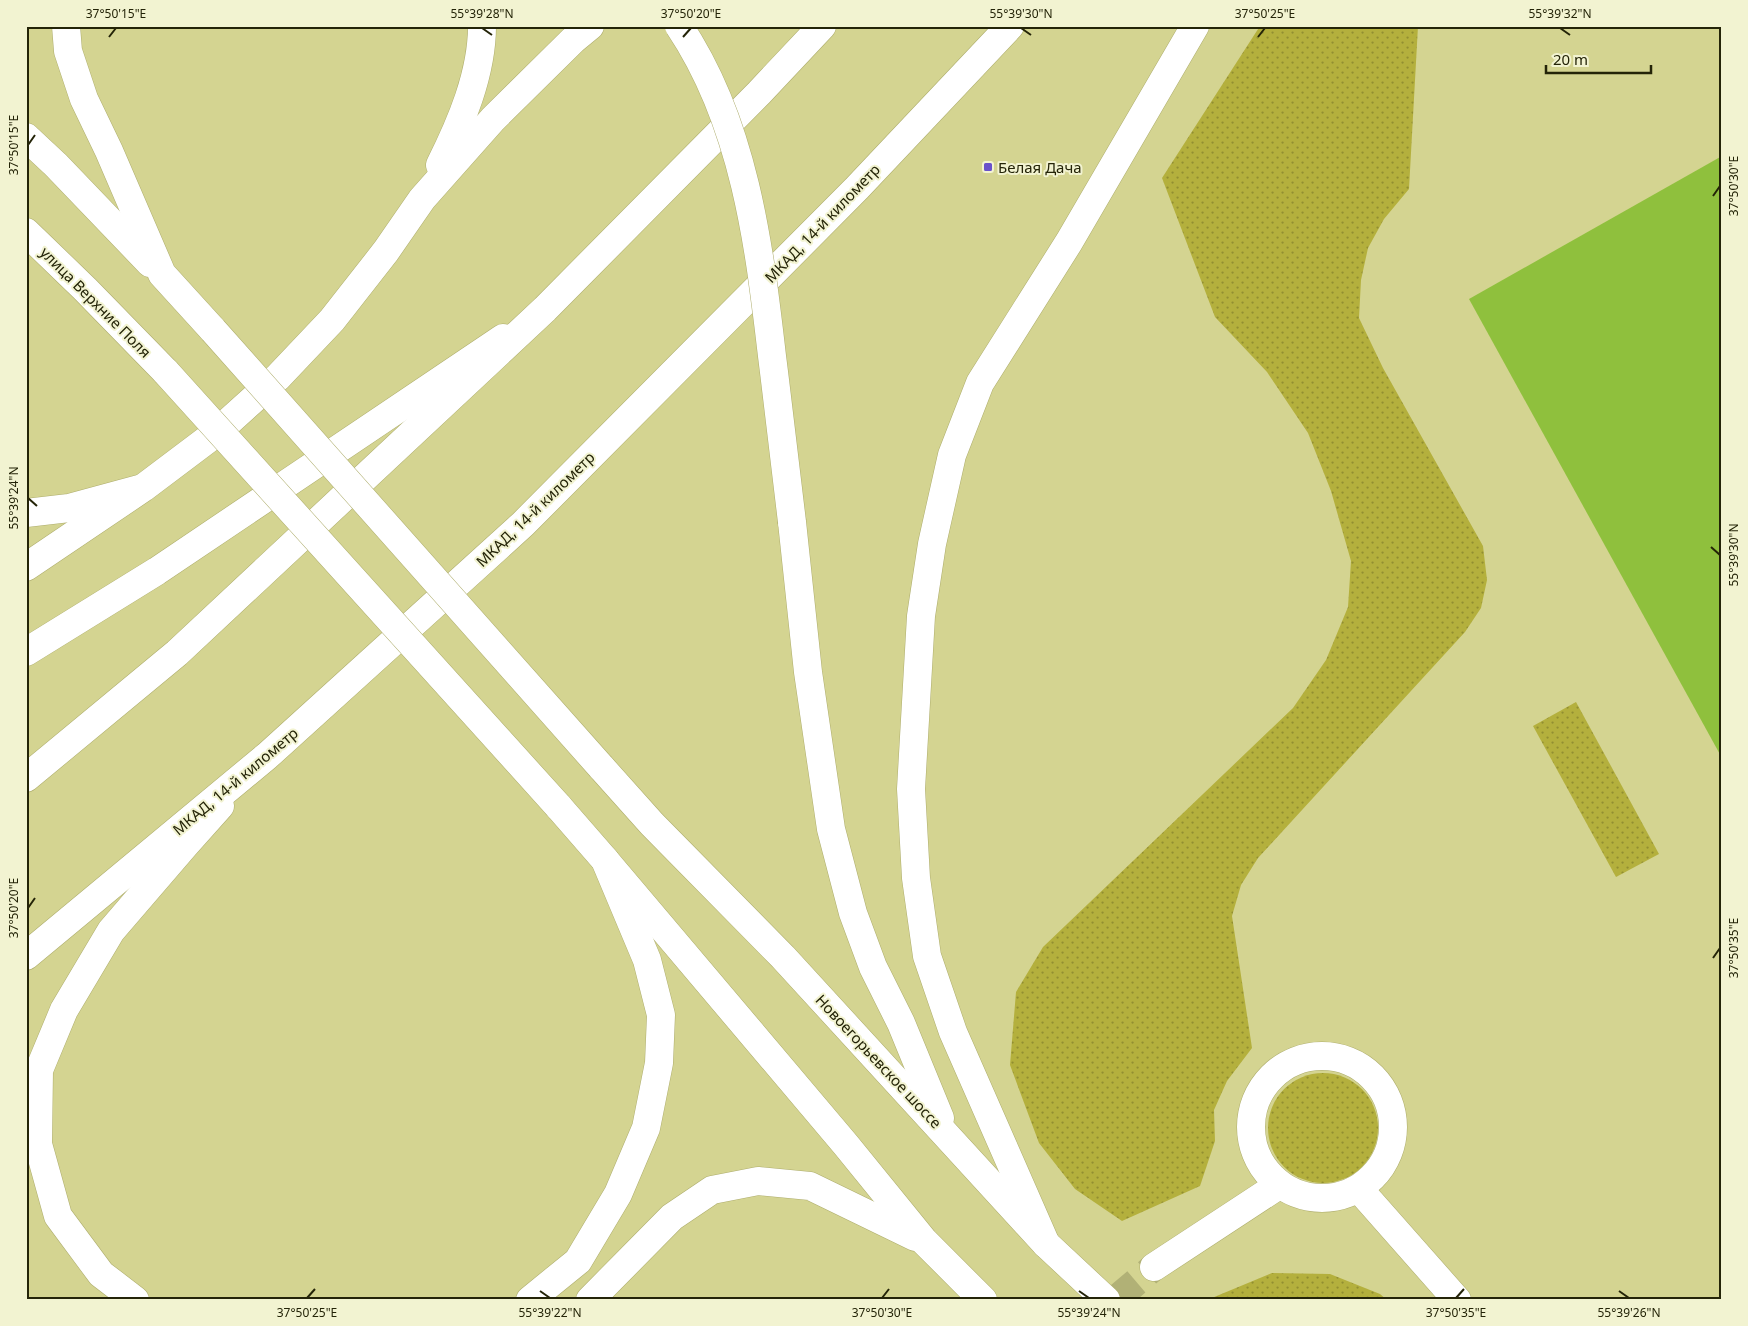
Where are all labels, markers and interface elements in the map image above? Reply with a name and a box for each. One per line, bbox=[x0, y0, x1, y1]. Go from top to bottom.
text: 37°50'15"E bbox=[86, 5, 146, 22]
text: 55°39'28"N bbox=[450, 5, 514, 22]
text: 37°50'20"E bbox=[661, 5, 721, 22]
text: 55°39'30"N bbox=[989, 5, 1053, 22]
text: 37°50'25"E bbox=[1235, 5, 1295, 22]
text: 55°39'32"N bbox=[1528, 5, 1592, 22]
scale bar bbox=[1546, 42, 1650, 74]
text: 20 m bbox=[1553, 49, 1588, 69]
text: 37°50'15"E bbox=[5, 115, 22, 175]
text: 37°50'30"E bbox=[1725, 156, 1742, 216]
place label: Белая Дача bbox=[998, 157, 1082, 177]
street label: МКАД, 14-й километр bbox=[760, 159, 884, 287]
marker: Белая Дача bbox=[982, 161, 994, 173]
street label: улица Верхние Поля bbox=[36, 242, 156, 362]
street label: МКАД, 14-й километр bbox=[471, 447, 599, 571]
text: 55°39'24"N bbox=[5, 466, 22, 530]
text: 55°39'30"N bbox=[1725, 523, 1742, 587]
street label: МКАД, 14-й километр bbox=[168, 723, 302, 839]
text: 37°50'20"E bbox=[5, 878, 22, 938]
text: 37°50'35"E bbox=[1725, 918, 1742, 978]
street label: Новоегорьевское шоссе bbox=[812, 990, 946, 1132]
text: 37°50'25"E bbox=[277, 1304, 337, 1321]
text: 55°39'22"N bbox=[518, 1304, 582, 1321]
text: 37°50'30"E bbox=[852, 1304, 912, 1321]
text: 55°39'24"N bbox=[1057, 1304, 1121, 1321]
text: 37°50'35"E bbox=[1426, 1304, 1486, 1321]
text: 55°39'26"N bbox=[1597, 1304, 1661, 1321]

